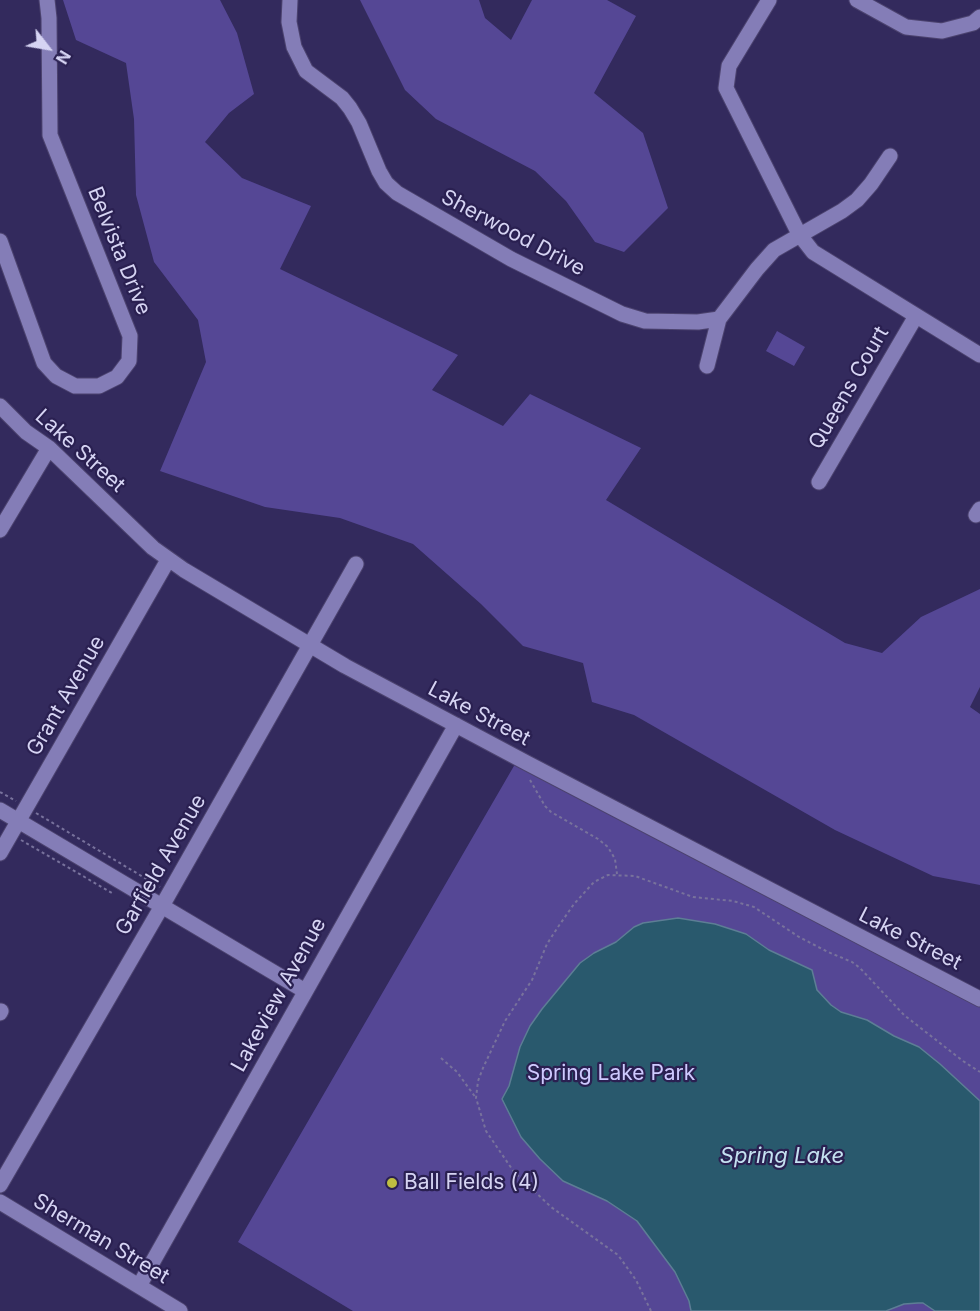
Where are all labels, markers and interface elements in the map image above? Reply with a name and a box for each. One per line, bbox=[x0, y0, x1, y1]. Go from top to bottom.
north arrow bbox=[18, 18, 78, 78]
text: N bbox=[52, 47, 75, 68]
street label: Belvista Drive bbox=[82, 183, 156, 319]
street label: Sherwood Drive bbox=[437, 185, 589, 281]
street label: Queens Court bbox=[804, 322, 894, 454]
street label: Lake Street bbox=[30, 404, 130, 498]
street label: Grant Avenue bbox=[22, 632, 110, 760]
street label: Lake Street bbox=[424, 677, 534, 751]
street label: Garfield Avenue bbox=[110, 790, 212, 940]
street label: Lake Street bbox=[854, 902, 966, 976]
street label: Lakeview Avenue bbox=[226, 914, 332, 1076]
park label: Spring Lake Park bbox=[527, 1061, 695, 1087]
water label: Spring Lake bbox=[720, 1143, 844, 1169]
place label: Ball Fields (4) bbox=[404, 1170, 539, 1196]
marker: Ball Fields (4) bbox=[385, 1176, 399, 1190]
street label: Sherman Street bbox=[28, 1189, 174, 1289]

